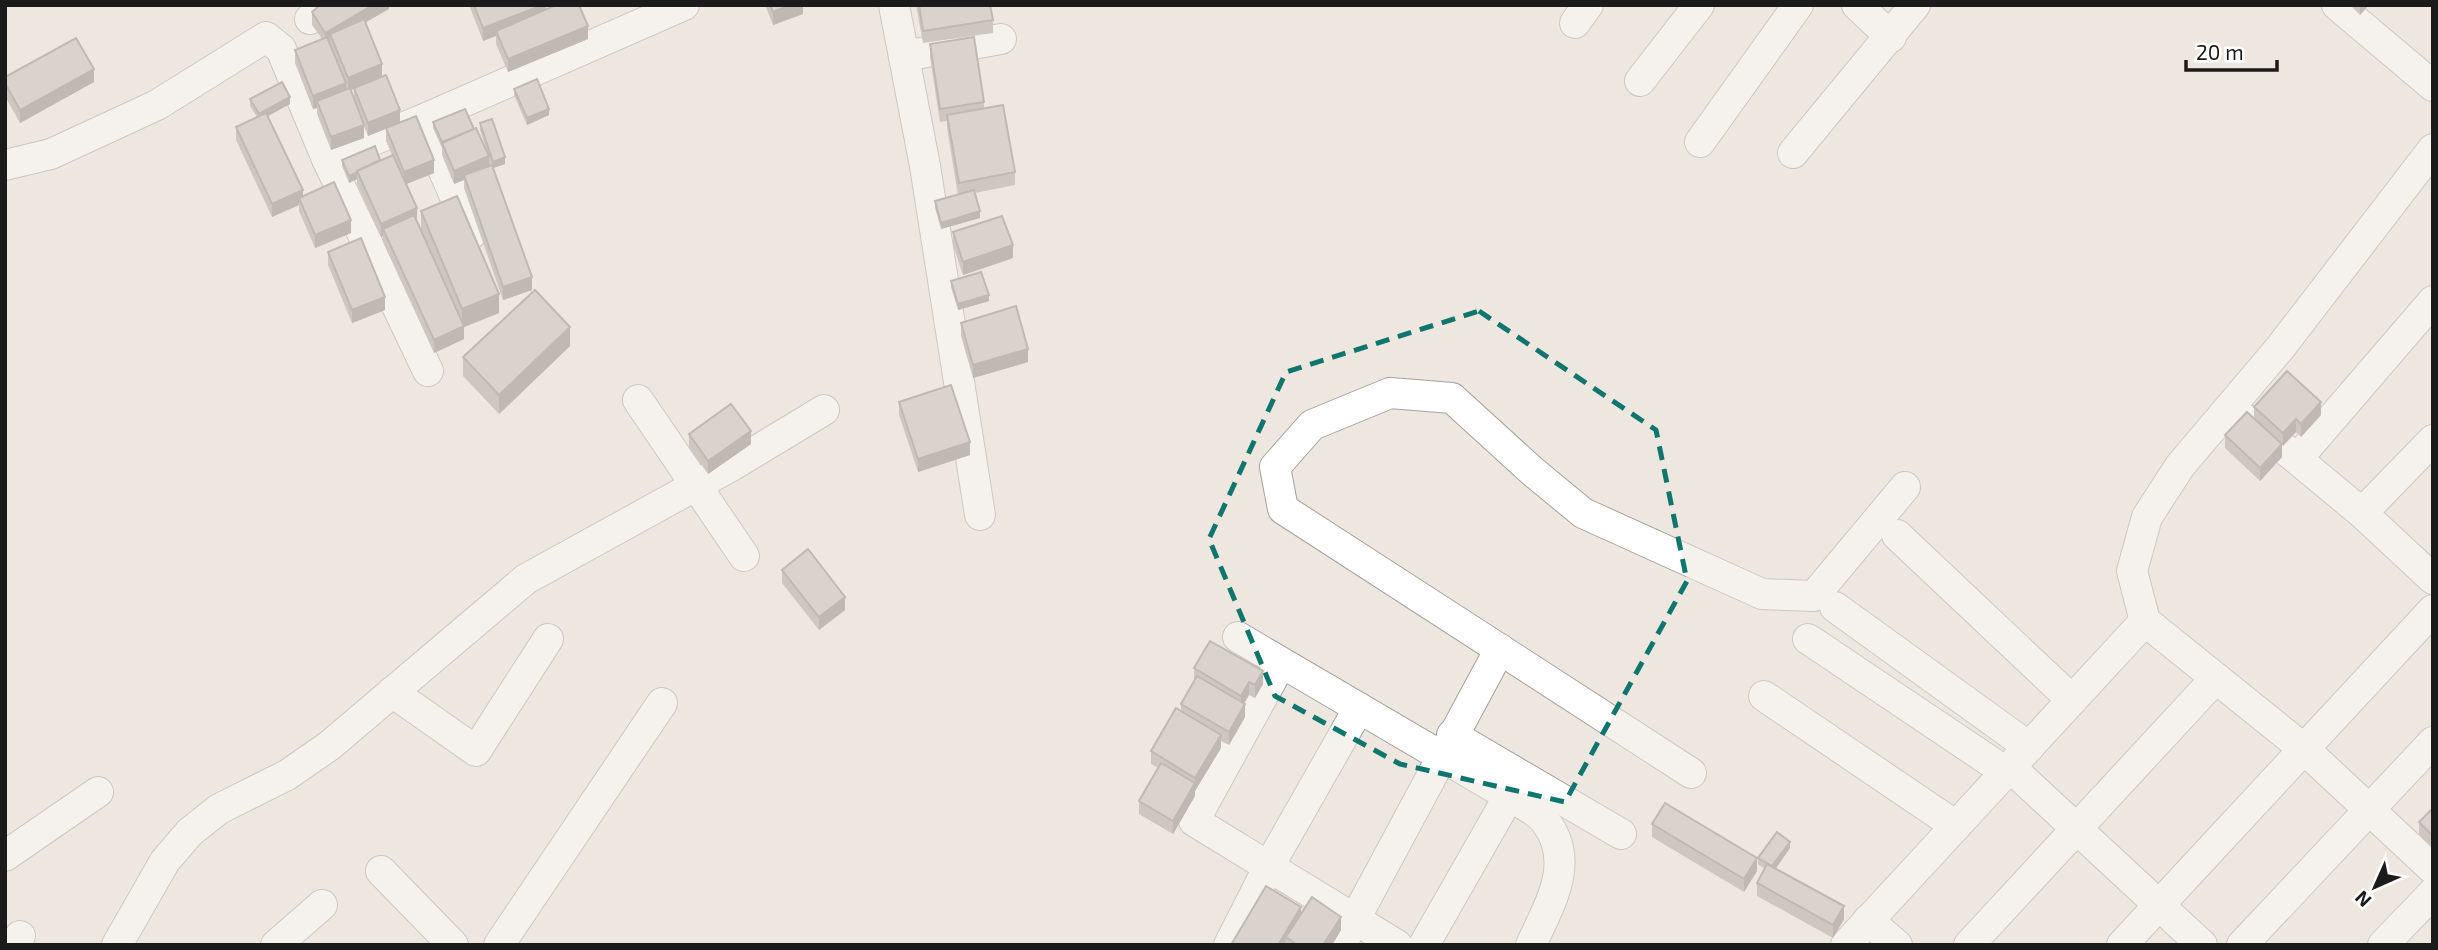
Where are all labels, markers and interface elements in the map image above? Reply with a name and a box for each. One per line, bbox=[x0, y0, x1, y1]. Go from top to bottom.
scale bar bbox=[2186, 28, 2277, 72]
text: 20 m bbox=[2196, 39, 2244, 64]
north arrow bbox=[2340, 852, 2410, 922]
text: N bbox=[2350, 886, 2376, 912]

